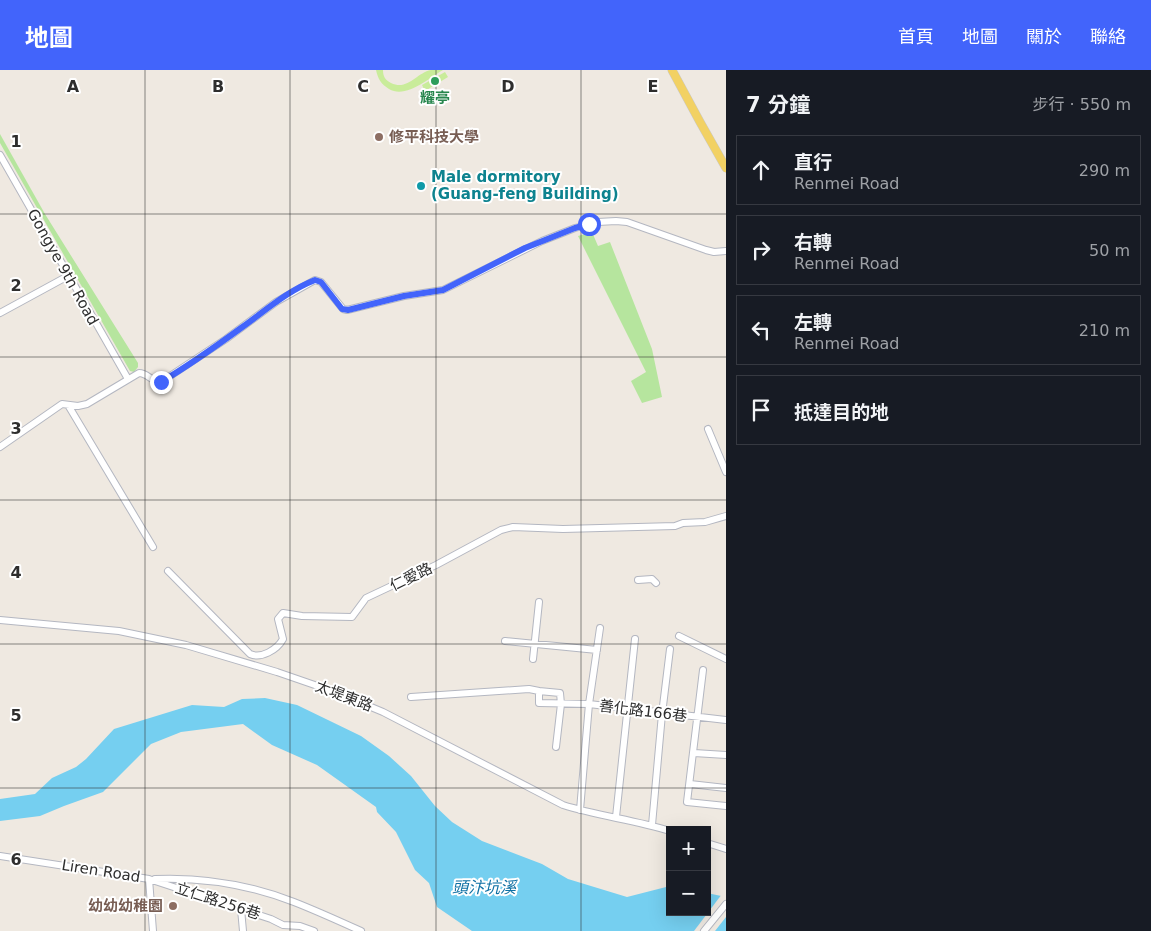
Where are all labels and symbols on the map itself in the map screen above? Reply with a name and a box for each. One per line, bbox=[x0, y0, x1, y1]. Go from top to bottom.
marker: 耀亭 bbox=[429, 75, 441, 87]
text: A bbox=[67, 77, 80, 96]
text: B bbox=[212, 77, 224, 96]
text: C bbox=[357, 77, 369, 96]
text: D bbox=[501, 77, 515, 96]
text: E bbox=[648, 77, 658, 96]
place label: 耀亭 bbox=[420, 89, 450, 107]
place label: 修平科技大學 bbox=[389, 128, 479, 146]
marker: 修平科技大學 bbox=[373, 131, 385, 143]
text: 1 bbox=[10, 132, 22, 151]
place label: Male dormitory (Guang-feng Building) bbox=[431, 168, 619, 203]
marker: Male dormitory (Guang-feng Building) bbox=[415, 180, 427, 192]
street label: Gongye 9th Road bbox=[24, 206, 102, 328]
route start bbox=[578, 213, 601, 236]
text: 2 bbox=[10, 276, 22, 295]
route end bbox=[150, 371, 173, 394]
text: 3 bbox=[10, 419, 22, 438]
street label: 仁愛路 bbox=[387, 559, 435, 595]
text: 4 bbox=[10, 563, 22, 582]
street label: 太堤東路 bbox=[313, 677, 375, 715]
street label: 善化路166巷 bbox=[598, 697, 688, 725]
text: 5 bbox=[10, 706, 22, 725]
text: 6 bbox=[10, 850, 22, 869]
street label: Liren Road bbox=[60, 856, 142, 886]
water label: 頭汴坑溪 bbox=[452, 878, 518, 897]
street label: 立仁路256巷 bbox=[173, 879, 263, 923]
place label: 幼幼幼稚園 bbox=[88, 897, 163, 915]
marker: 幼幼幼稚園 bbox=[167, 900, 179, 912]

